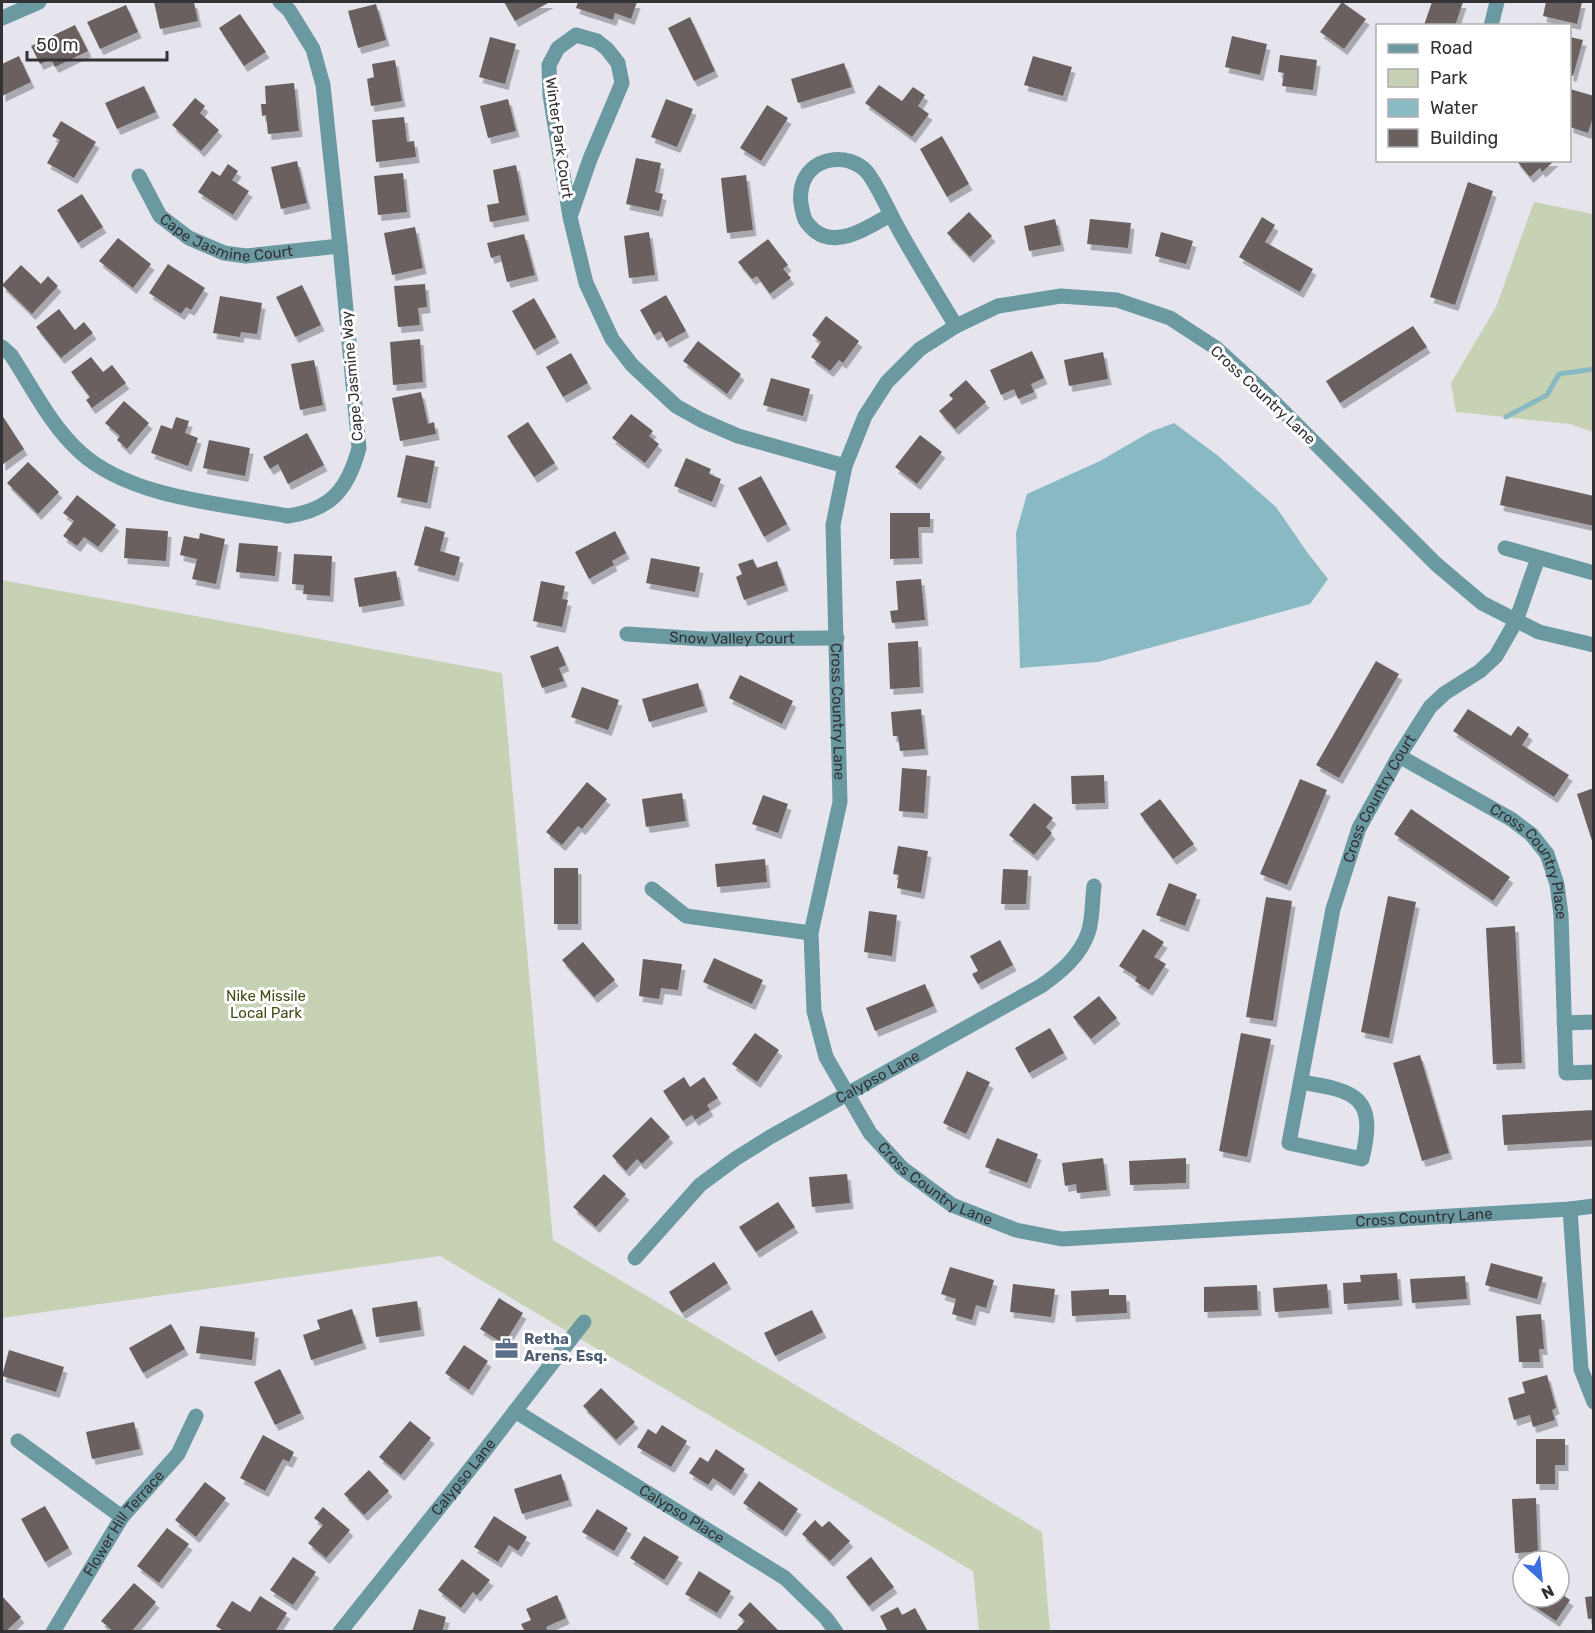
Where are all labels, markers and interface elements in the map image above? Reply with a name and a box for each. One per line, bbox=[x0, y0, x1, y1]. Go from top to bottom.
scale bar bbox=[27, 24, 166, 62]
legend bbox=[1376, 24, 1571, 162]
text: 50 m bbox=[36, 34, 79, 56]
text: Road bbox=[1430, 37, 1473, 59]
text: Park bbox=[1430, 67, 1468, 89]
street label: Winter Park Court bbox=[542, 76, 576, 200]
text: Water bbox=[1430, 97, 1478, 119]
text: Building bbox=[1430, 127, 1498, 149]
street label: Cape Jasmine Court bbox=[156, 210, 294, 265]
street label: Cape Jasmine Way bbox=[337, 310, 367, 442]
street label: Cross Country Lane bbox=[1207, 342, 1319, 448]
street label: Snow Valley Court bbox=[669, 628, 795, 648]
street label: Cross Country Lane bbox=[827, 643, 848, 780]
street label: Cross Country Court bbox=[1339, 731, 1419, 865]
street label: Cross Country Place bbox=[1486, 800, 1570, 920]
park label: Nike Missile Local Park bbox=[226, 987, 306, 1022]
street label: Calypso Lane bbox=[833, 1046, 923, 1108]
street label: Cross Country Lane bbox=[874, 1138, 995, 1229]
street label: Cross Country Lane bbox=[1355, 1205, 1493, 1231]
place label: Retha Arens, Esq. bbox=[524, 1330, 607, 1365]
office icon: Retha Arens, Esq. bbox=[493, 1335, 519, 1361]
street label: Calypso Lane bbox=[427, 1435, 500, 1519]
street label: Flower Hill Terrace bbox=[79, 1467, 168, 1580]
street label: Calypso Place bbox=[636, 1481, 728, 1547]
north arrow bbox=[1511, 1549, 1571, 1609]
text: N bbox=[1538, 1581, 1557, 1603]

